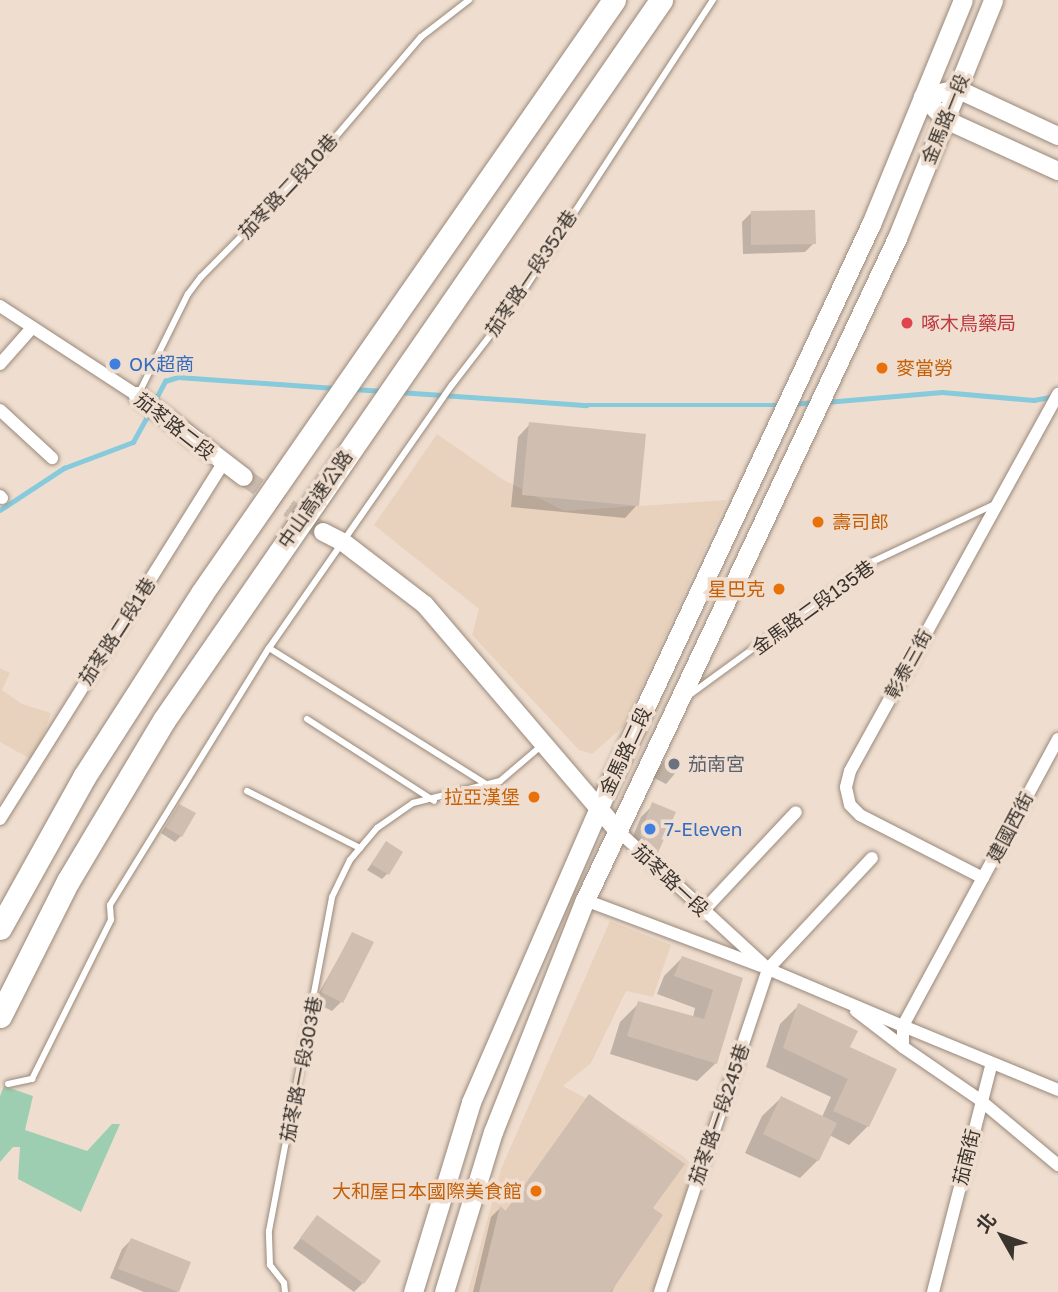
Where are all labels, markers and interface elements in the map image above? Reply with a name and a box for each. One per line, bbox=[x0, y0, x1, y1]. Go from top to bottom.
street label: 金馬路一段 bbox=[917, 71, 973, 167]
street label: 茄苳路二段10巷 bbox=[234, 129, 342, 243]
street label: 茄苳路一段352巷 bbox=[480, 206, 582, 340]
place label: 啄木鳥藥局 bbox=[921, 312, 1016, 334]
marker: 啄木鳥藥局 bbox=[899, 315, 915, 331]
place label: OK超商 bbox=[129, 353, 194, 375]
marker: OK超商 bbox=[107, 356, 123, 372]
place label: 麥當勞 bbox=[896, 357, 953, 379]
marker: 麥當勞 bbox=[874, 360, 890, 376]
street label: 茄苳路二段 bbox=[131, 388, 219, 464]
street label: 中山高速公路 bbox=[273, 446, 357, 552]
place label: 壽司郎 bbox=[832, 511, 889, 533]
marker: 壽司郎 bbox=[810, 514, 826, 530]
street label: 金馬路二段135巷 bbox=[748, 555, 878, 659]
street label: 茄苳路二段1巷 bbox=[74, 573, 160, 689]
place label: 星巴克 bbox=[708, 578, 765, 600]
marker: 星巴克 bbox=[771, 581, 787, 597]
street label: 彰泰三街 bbox=[880, 625, 936, 703]
street label: 金馬路二段 bbox=[595, 703, 655, 799]
place label: 茄南宮 bbox=[688, 753, 745, 775]
marker: 茄南宮 bbox=[666, 756, 682, 772]
place label: 拉亞漢堡 bbox=[444, 786, 520, 808]
street label: 建國西街 bbox=[982, 788, 1038, 866]
marker: 拉亞漢堡 bbox=[526, 789, 542, 805]
place label: 7-Eleven bbox=[664, 818, 742, 840]
marker: 7-Eleven bbox=[642, 821, 658, 837]
street label: 茄苳路一段 bbox=[628, 839, 714, 921]
street label: 茄苳路一段303巷 bbox=[276, 994, 326, 1144]
street label: 茄苳路一段245巷 bbox=[684, 1040, 754, 1188]
street label: 茄南街 bbox=[948, 1127, 984, 1187]
place label: 大和屋日本國際美食館 bbox=[332, 1180, 522, 1202]
marker: 大和屋日本國際美食館 bbox=[528, 1183, 544, 1199]
north arrow bbox=[967, 1201, 1037, 1271]
text: 北 bbox=[971, 1208, 1000, 1237]

